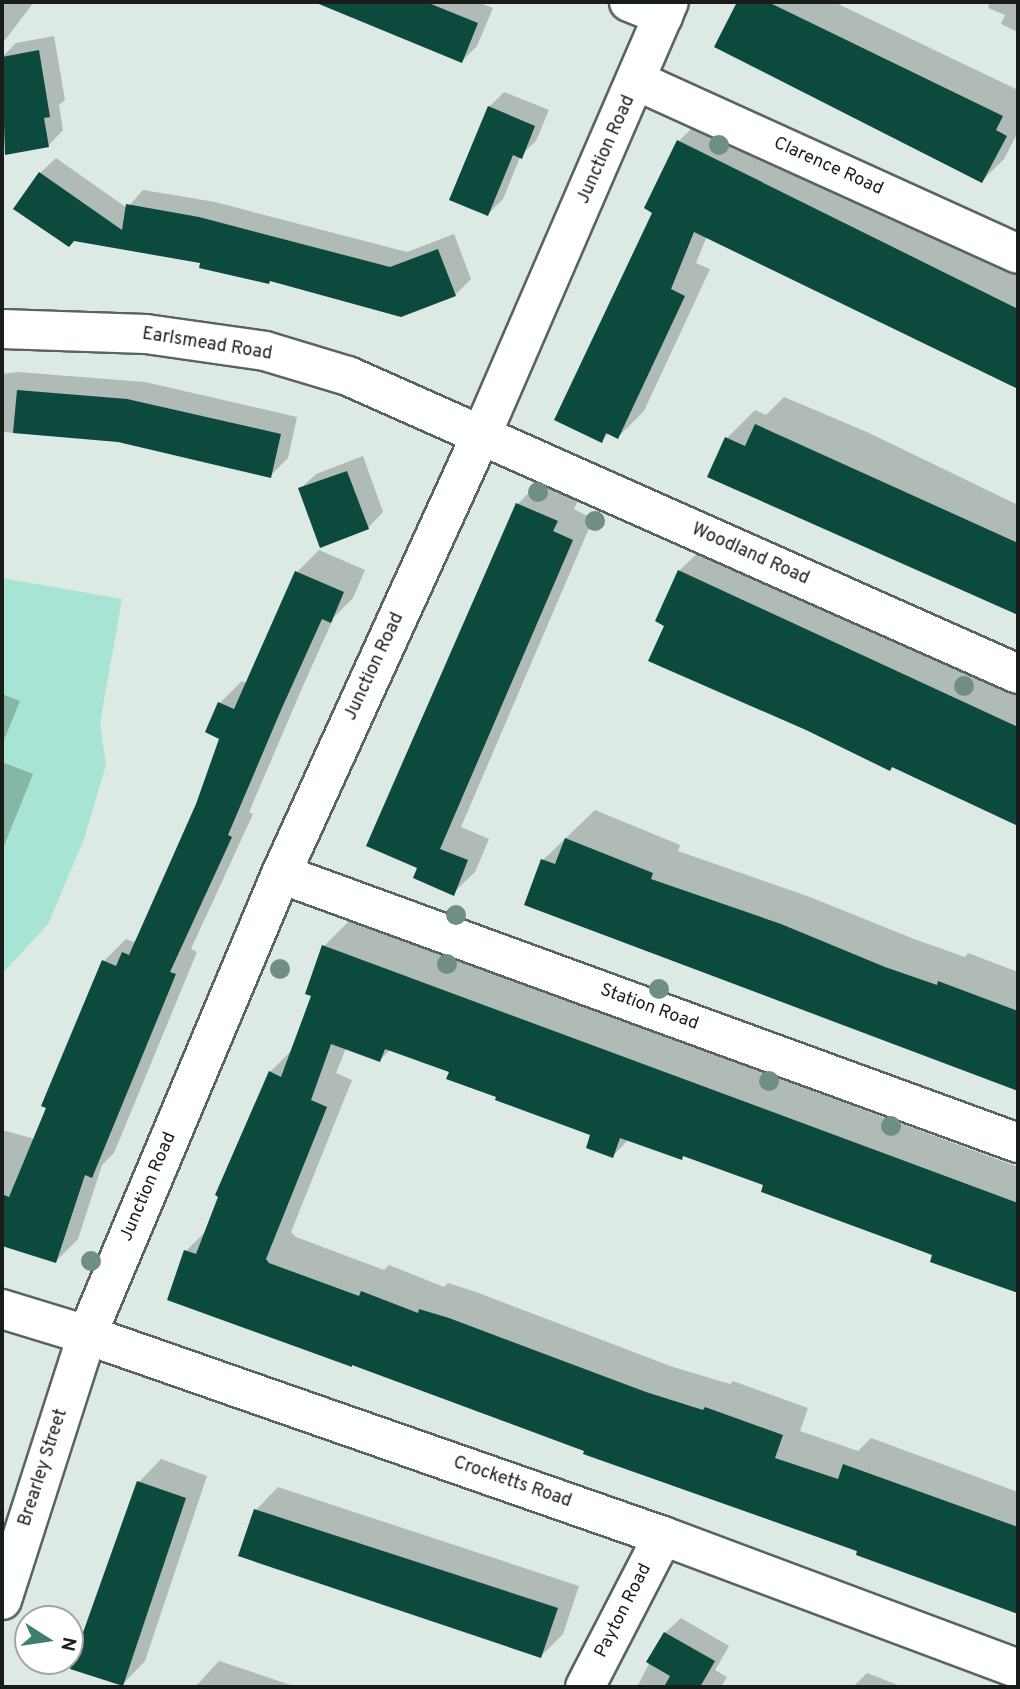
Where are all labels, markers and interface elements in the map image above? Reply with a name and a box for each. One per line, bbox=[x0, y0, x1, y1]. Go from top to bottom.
street label: Junction Road bbox=[573, 92, 641, 208]
street label: Clarence Road bbox=[770, 133, 886, 201]
street label: Earlsmead Road bbox=[140, 324, 274, 366]
street label: Woodland Road bbox=[688, 519, 812, 591]
street label: Junction Road bbox=[341, 610, 409, 724]
street label: Station Road bbox=[597, 980, 701, 1036]
street label: Junction Road bbox=[116, 1129, 182, 1245]
street label: Brearley Street bbox=[15, 1407, 73, 1529]
street label: Crocketts Road bbox=[450, 1453, 574, 1513]
street label: Payton Road bbox=[591, 1560, 657, 1662]
north arrow bbox=[14, 1605, 84, 1675]
text: N bbox=[54, 1635, 81, 1653]

